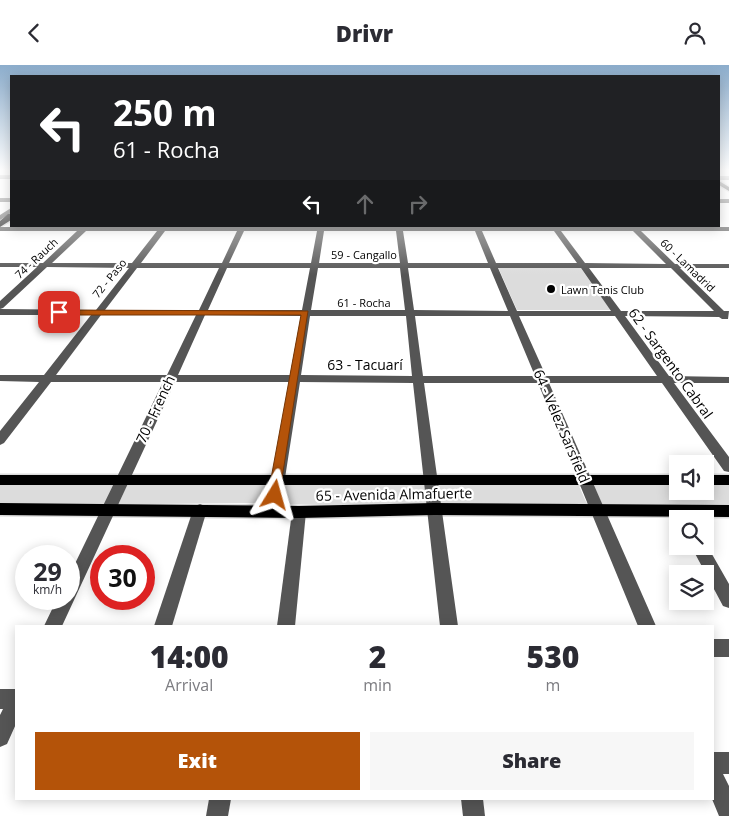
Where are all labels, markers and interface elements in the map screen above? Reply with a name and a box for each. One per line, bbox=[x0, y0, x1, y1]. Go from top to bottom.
text: Drivr bbox=[336, 18, 393, 48]
icon: back bbox=[20, 19, 48, 47]
icon: person bbox=[681, 19, 709, 47]
text: 250 m bbox=[113, 89, 217, 136]
icon: left bbox=[30, 95, 95, 160]
text: 61 - Rocha bbox=[113, 134, 220, 164]
icon: left bbox=[298, 190, 326, 218]
icon: ahead bbox=[351, 190, 379, 218]
icon: right bbox=[404, 190, 432, 218]
street label: 74 - Rauch bbox=[11, 234, 61, 282]
street label: 60 - Lamadrid bbox=[657, 235, 719, 295]
street label: 59 - Cangallo bbox=[331, 247, 397, 262]
street label: 72 - Paso bbox=[89, 255, 130, 301]
place label: Lawn Tenis Club bbox=[561, 282, 644, 297]
marker: Lawn Tenis Club bbox=[545, 283, 557, 295]
pin bbox=[38, 291, 80, 333]
street label: 61 - Rocha bbox=[337, 295, 391, 310]
icon: arrive bbox=[45, 298, 73, 326]
street label: 62 - Sargento Cabral bbox=[624, 304, 718, 422]
street label: 63 - Tacuarí bbox=[327, 355, 403, 374]
street label: 64 - Vélez Sarsfield bbox=[529, 366, 595, 486]
street label: 70 - French bbox=[131, 372, 179, 446]
map controls bbox=[669, 455, 714, 610]
button: sound bbox=[669, 455, 714, 500]
position arrow bbox=[248, 468, 300, 520]
street label: 65 - Avenida Almafuerte bbox=[316, 483, 473, 505]
button: search bbox=[669, 510, 714, 555]
speed limit sign: 30 bbox=[90, 545, 155, 610]
text: 29 bbox=[33, 554, 62, 588]
button: layers bbox=[669, 565, 714, 610]
text: km/h bbox=[33, 581, 62, 598]
text: 14:00 bbox=[150, 636, 229, 677]
text: 2 bbox=[369, 636, 386, 677]
text: 530 bbox=[527, 636, 579, 677]
text: Arrival bbox=[165, 674, 213, 696]
text: min bbox=[363, 674, 392, 696]
text: m bbox=[546, 674, 560, 696]
button: Exit bbox=[35, 732, 360, 790]
button: Share bbox=[370, 732, 694, 790]

